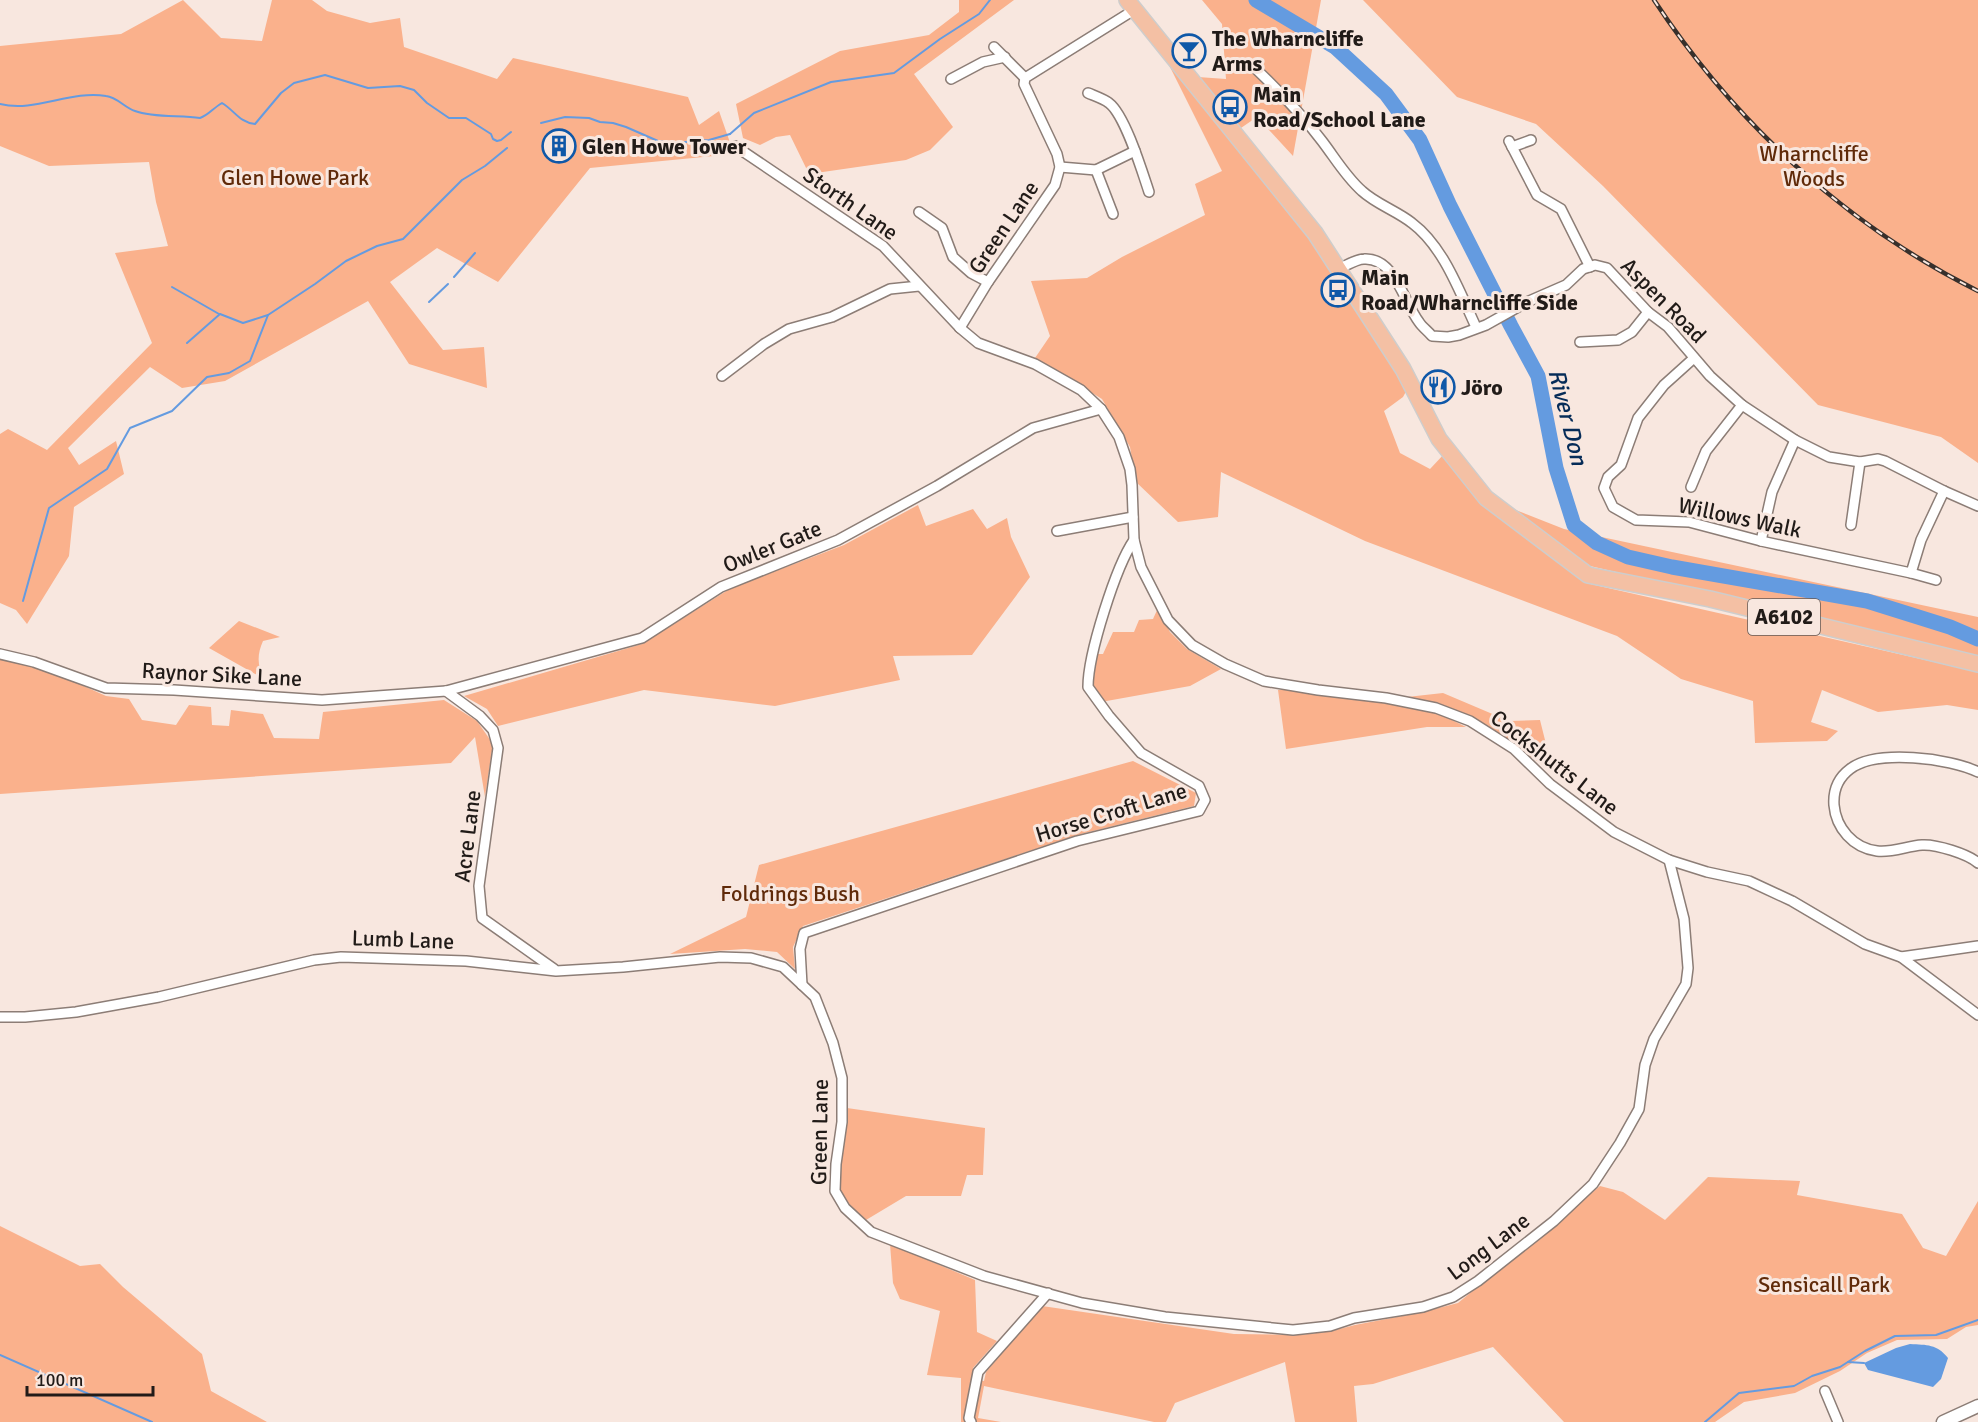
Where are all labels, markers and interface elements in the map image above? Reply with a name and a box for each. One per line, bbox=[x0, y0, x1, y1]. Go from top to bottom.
place label: The Wharncliffe Arms bbox=[1212, 25, 1364, 77]
bar icon: The Wharncliffe Arms bbox=[1171, 33, 1207, 69]
place label: Main Road/School Lane bbox=[1253, 81, 1426, 133]
bus stop icon: Main Road/School Lane bbox=[1212, 89, 1248, 125]
building icon: Glen Howe Tower bbox=[541, 128, 577, 164]
place label: Glen Howe Tower bbox=[582, 133, 747, 160]
park label: Wharncliffe Woods bbox=[1759, 140, 1869, 192]
street label: Storth Lane bbox=[798, 161, 903, 246]
park label: Glen Howe Park bbox=[221, 164, 369, 191]
street label: Green Lane bbox=[963, 176, 1044, 279]
street label: Aspen Road bbox=[1615, 252, 1712, 349]
place label: Main Road/Wharncliffe Side bbox=[1361, 264, 1578, 316]
bus stop icon: Main Road/Wharncliffe Side bbox=[1320, 272, 1356, 308]
water label: River Don bbox=[1542, 366, 1595, 469]
restaurant icon: Jöro bbox=[1420, 369, 1456, 405]
place label: Jöro bbox=[1461, 374, 1503, 401]
street label: Willows Walk bbox=[1676, 491, 1804, 544]
street label: Owler Gate bbox=[719, 514, 826, 578]
road number: A6102 bbox=[1748, 599, 1820, 635]
street label: Raynor Sike Lane bbox=[141, 657, 303, 692]
street label: Cockshutts Lane bbox=[1485, 704, 1624, 821]
street label: Horse Croft Lane bbox=[1032, 777, 1190, 848]
street label: Acre Lane bbox=[448, 788, 487, 884]
park label: Foldrings Bush bbox=[720, 880, 860, 907]
street label: Lumb Lane bbox=[351, 924, 455, 955]
street label: Green Lane bbox=[805, 1079, 834, 1185]
street label: Long Lane bbox=[1442, 1207, 1535, 1286]
park label: Sensicall Park bbox=[1758, 1271, 1890, 1298]
scale bar bbox=[27, 1359, 153, 1397]
text: 100 m bbox=[36, 1369, 83, 1391]

